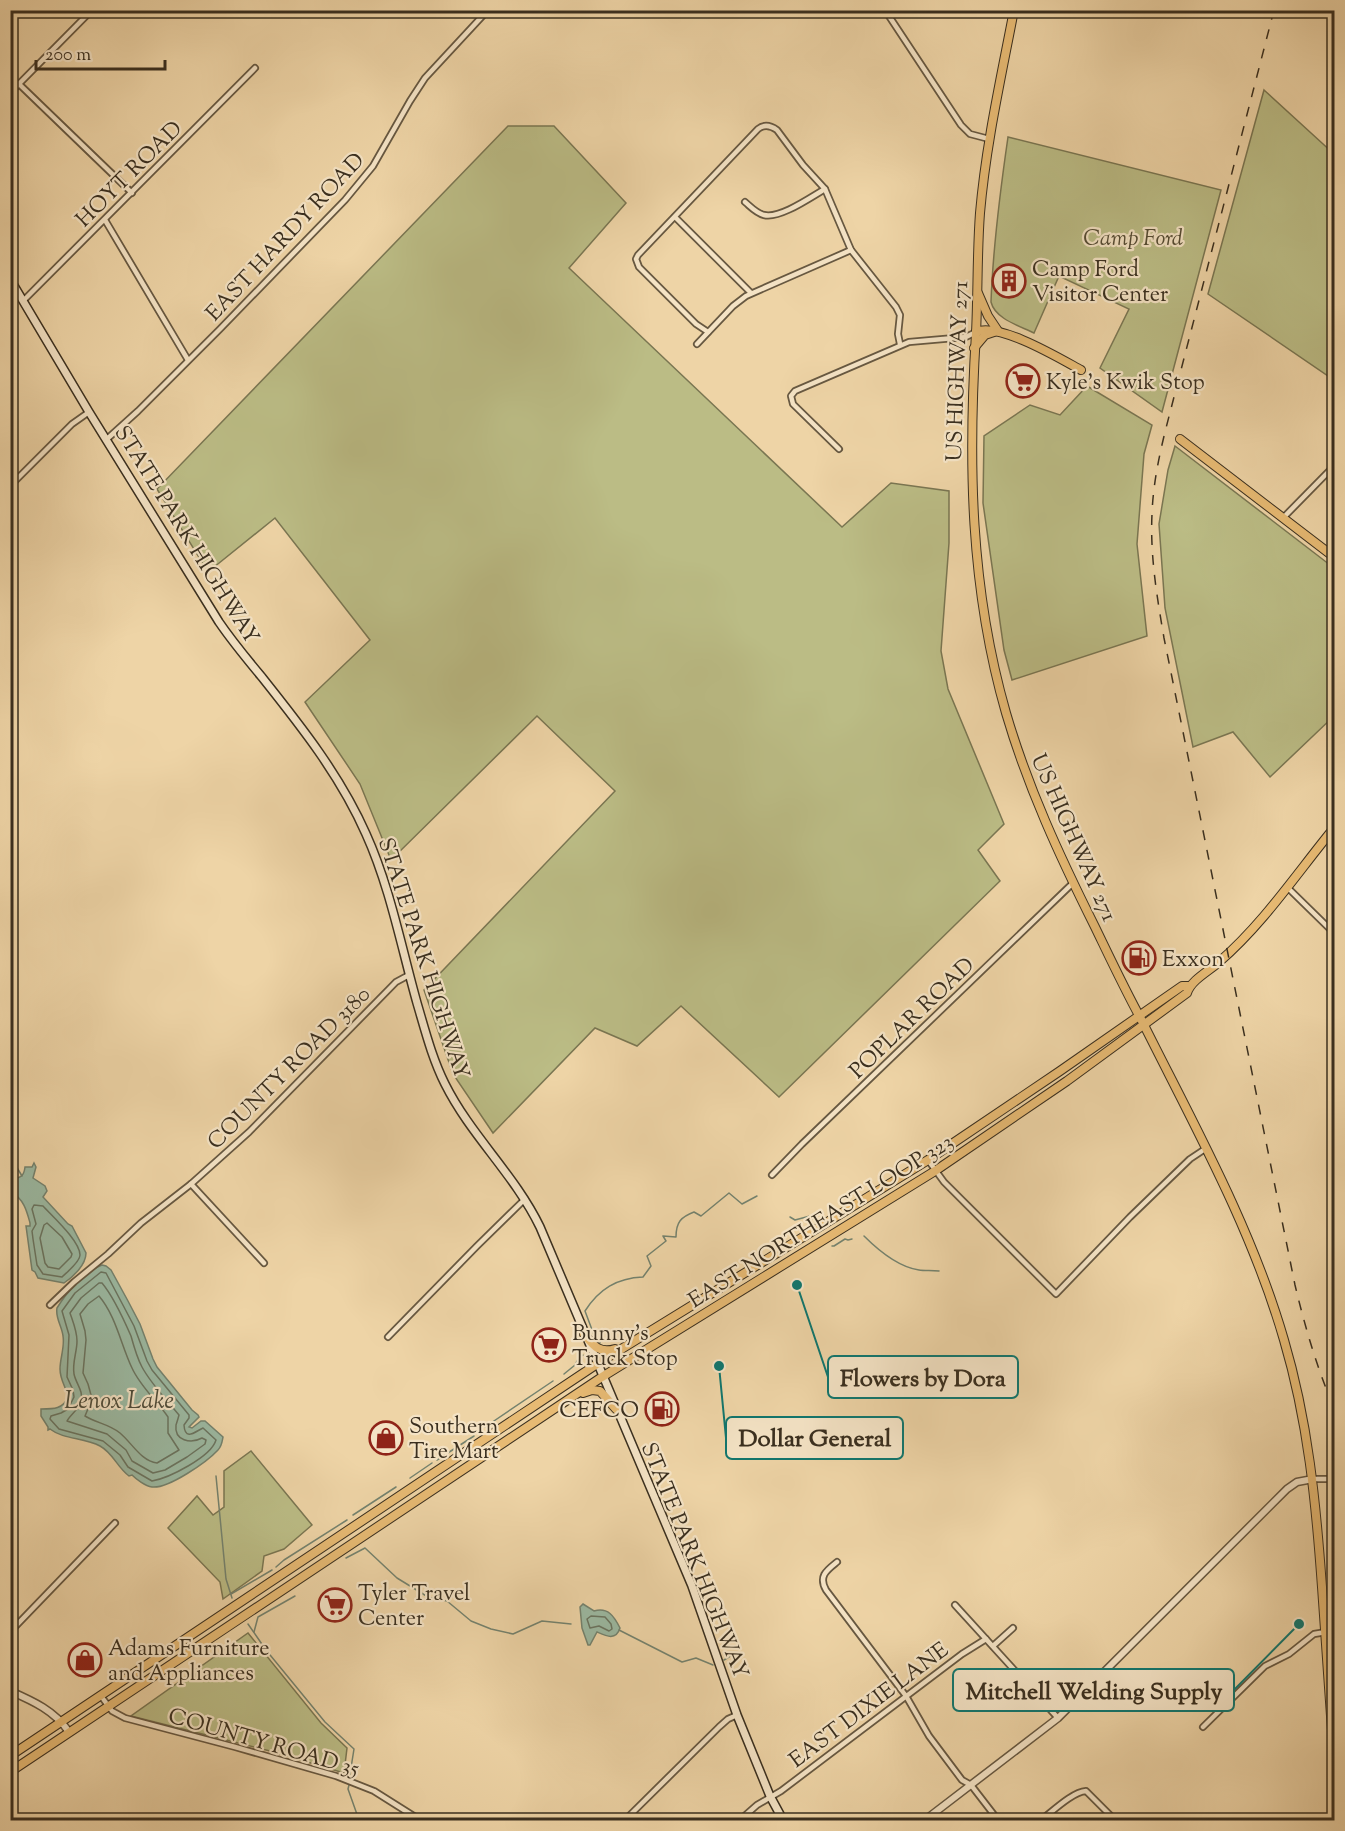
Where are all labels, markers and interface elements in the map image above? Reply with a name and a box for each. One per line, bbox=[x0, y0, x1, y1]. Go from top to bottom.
scale bar bbox=[36, 33, 165, 71]
text: 200 m bbox=[45, 43, 91, 69]
street label: HOYT ROAD bbox=[69, 114, 191, 236]
street label: EAST HARDY ROAD bbox=[199, 147, 373, 330]
park label: Camp Ford bbox=[1083, 224, 1183, 256]
place label: Camp Ford Visitor Center bbox=[1032, 255, 1168, 312]
building icon: Camp Ford Visitor Center bbox=[991, 263, 1027, 299]
street label: US HIGHWAY 271 bbox=[940, 280, 978, 462]
supermarket icon: Kyle's Kwik Stop bbox=[1005, 363, 1041, 399]
place label: Kyle's Kwik Stop bbox=[1046, 368, 1205, 400]
street label: STATE PARK HIGHWAY bbox=[105, 420, 266, 651]
street label: US HIGHWAY 271 bbox=[1021, 749, 1124, 928]
street label: STATE PARK HIGHWAY bbox=[368, 834, 476, 1084]
fuel station icon: Exxon bbox=[1121, 940, 1157, 976]
place label: Exxon bbox=[1162, 945, 1224, 977]
street label: POPLAR ROAD bbox=[843, 951, 983, 1087]
street label: COUNTY ROAD 3180 bbox=[201, 980, 379, 1158]
street label: EAST NORTHEAST LOOP 323 bbox=[683, 1128, 960, 1318]
place label: Bunny's Truck Stop bbox=[572, 1319, 678, 1376]
supermarket icon: Bunny's Truck Stop bbox=[531, 1327, 567, 1363]
callout: Flowers by Dora bbox=[828, 1356, 1018, 1398]
text: Flowers by Dora bbox=[840, 1363, 1007, 1397]
water label: Lenox Lake bbox=[64, 1385, 174, 1419]
fuel station icon: CEFCO bbox=[644, 1391, 680, 1427]
place label: CEFCO bbox=[559, 1396, 639, 1428]
place label: Southern Tire Mart bbox=[409, 1412, 499, 1469]
callout: Dollar General bbox=[726, 1417, 903, 1459]
shop icon: Southern Tire Mart bbox=[368, 1420, 404, 1456]
text: Dollar General bbox=[739, 1423, 892, 1457]
street label: STATE PARK HIGHWAY bbox=[631, 1438, 755, 1684]
place label: Tyler Travel Center bbox=[358, 1579, 470, 1636]
supermarket icon: Tyler Travel Center bbox=[317, 1587, 353, 1623]
place label: Adams Furniture and Appliances bbox=[108, 1634, 270, 1691]
street label: EAST DIXIE LANE bbox=[783, 1636, 956, 1777]
shop icon: Adams Furniture and Appliances bbox=[67, 1642, 103, 1678]
callout: Mitchell Welding Supply bbox=[953, 1669, 1234, 1711]
text: Mitchell Welding Supply bbox=[966, 1676, 1222, 1710]
street label: COUNTY ROAD 35 bbox=[164, 1701, 363, 1787]

